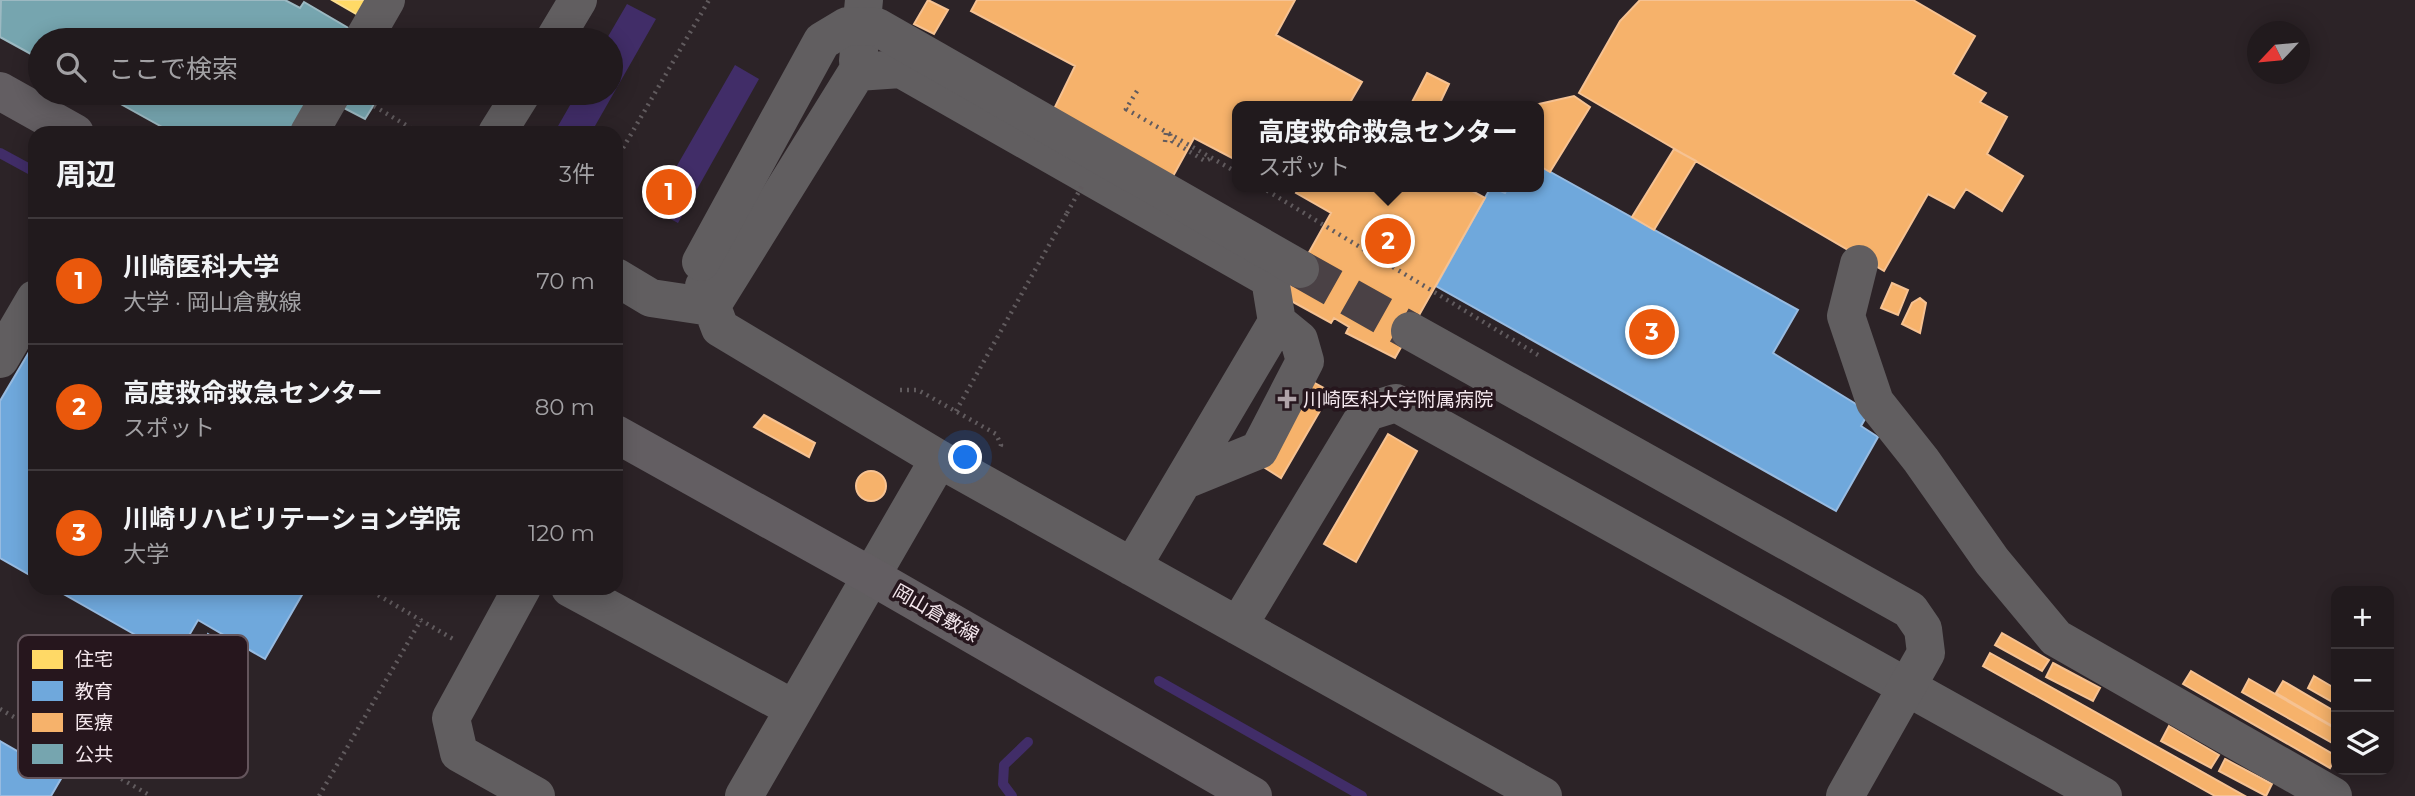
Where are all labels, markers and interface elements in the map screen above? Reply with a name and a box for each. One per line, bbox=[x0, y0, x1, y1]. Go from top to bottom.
north arrow bbox=[2247, 21, 2310, 84]
search box bbox=[28, 28, 623, 105]
icon: search bbox=[52, 48, 90, 86]
text: ここで検索 bbox=[108, 53, 238, 85]
popup bbox=[1232, 101, 1544, 192]
text: 高度救命救急センター bbox=[1258, 116, 1518, 148]
text: スポット bbox=[1258, 153, 1350, 181]
text: 周辺 bbox=[56, 156, 116, 193]
text: 3件 bbox=[559, 160, 595, 188]
pin: 1 bbox=[646, 166, 692, 218]
pin: 2 bbox=[1365, 215, 1411, 267]
text: 川崎医科大学 bbox=[123, 251, 279, 283]
text: 1 bbox=[74, 267, 84, 295]
text: 70 m bbox=[536, 267, 595, 295]
text: 大学 · 岡山倉敷線 bbox=[123, 288, 302, 316]
pin: 3 bbox=[1629, 306, 1675, 358]
text: 高度救命救急センター bbox=[123, 377, 383, 409]
place label: 川崎医科大学附属病院 bbox=[1303, 388, 1493, 411]
marker: 川崎医科大学附属病院 bbox=[1277, 389, 1297, 409]
text: 2 bbox=[72, 393, 86, 421]
text: 80 m bbox=[535, 393, 595, 421]
text: スポット bbox=[123, 414, 215, 442]
your location bbox=[948, 440, 982, 474]
text: 川崎リハビリテーション学院 bbox=[123, 503, 460, 535]
text: 3 bbox=[72, 519, 86, 547]
text: 120 m bbox=[528, 519, 595, 547]
text: 大学 bbox=[123, 540, 169, 568]
street label: 岡山倉敷線 bbox=[889, 579, 983, 647]
map controls bbox=[2331, 586, 2394, 775]
button: + bbox=[2331, 586, 2394, 649]
legend bbox=[18, 635, 248, 778]
text: 住宅 bbox=[75, 648, 113, 671]
button: − bbox=[2331, 649, 2394, 712]
text: 教育 bbox=[75, 680, 113, 703]
text: 医療 bbox=[75, 711, 113, 734]
button: layers bbox=[2331, 712, 2394, 775]
text: 公共 bbox=[75, 743, 113, 766]

